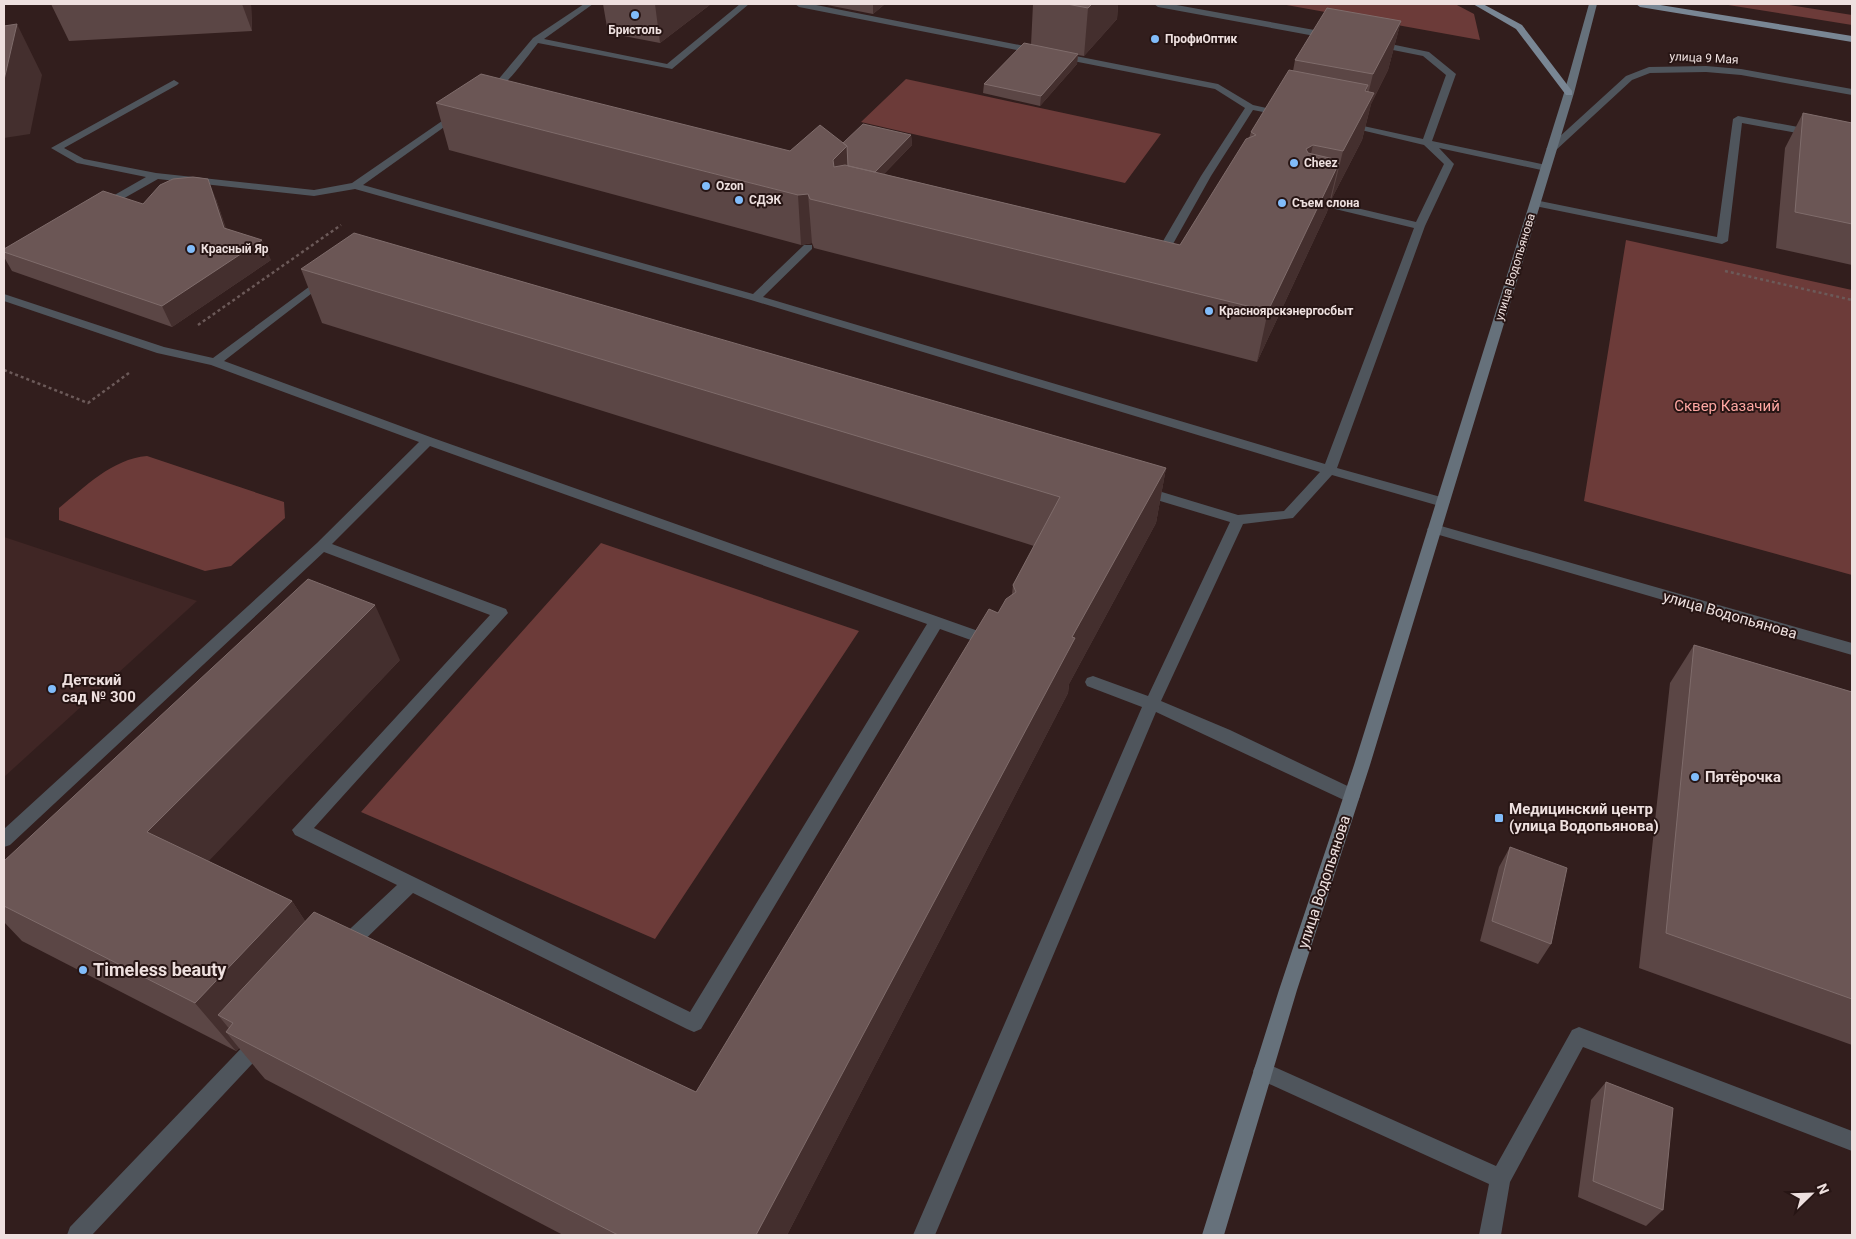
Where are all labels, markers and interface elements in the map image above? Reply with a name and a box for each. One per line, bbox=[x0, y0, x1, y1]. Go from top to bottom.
marker: Бристоль bbox=[629, 9, 641, 21]
place label: Бристоль bbox=[608, 23, 662, 37]
place label: ПрофиОптик bbox=[1165, 32, 1238, 46]
marker: ПрофиОптик bbox=[1149, 33, 1161, 45]
street label: улица 9 Мая bbox=[1669, 49, 1739, 67]
place label: Cheez bbox=[1304, 156, 1338, 170]
marker: Cheez bbox=[1288, 157, 1300, 169]
place label: Ozon bbox=[716, 179, 744, 193]
marker: Ozon bbox=[700, 180, 712, 192]
place label: СДЭК bbox=[749, 193, 782, 207]
marker: СДЭК bbox=[733, 194, 745, 206]
place label: Съем слона bbox=[1292, 196, 1360, 210]
marker: Съем слона bbox=[1276, 197, 1288, 209]
street label: улица Водопьянова bbox=[1492, 212, 1538, 322]
place label: Красный Яр bbox=[201, 242, 269, 256]
marker: Красный Яр bbox=[185, 243, 197, 255]
place label: Красноярскэнергосбыт bbox=[1219, 304, 1353, 318]
marker: Красноярскэнергосбыт bbox=[1203, 305, 1215, 317]
park label: Сквер Казачий bbox=[1674, 397, 1780, 415]
street label: улица Водопьянова bbox=[1661, 587, 1799, 643]
place label: Детский сад № 300 bbox=[62, 671, 136, 706]
marker: Детский сад № 300 bbox=[46, 683, 58, 695]
place label: Пятёрочка bbox=[1705, 768, 1781, 786]
marker: Пятёрочка bbox=[1689, 771, 1701, 783]
place label: Медицинский центр (улица Водопьянова) bbox=[1509, 800, 1659, 835]
marker: Медицинский центр (улица Водопьянова) bbox=[1493, 812, 1505, 824]
street label: улица Водопьянова bbox=[1294, 813, 1354, 951]
place label: Timeless beauty bbox=[93, 959, 227, 980]
marker: Timeless beauty bbox=[77, 964, 89, 976]
north arrow bbox=[1786, 1169, 1836, 1219]
text: N bbox=[1814, 1181, 1832, 1197]

